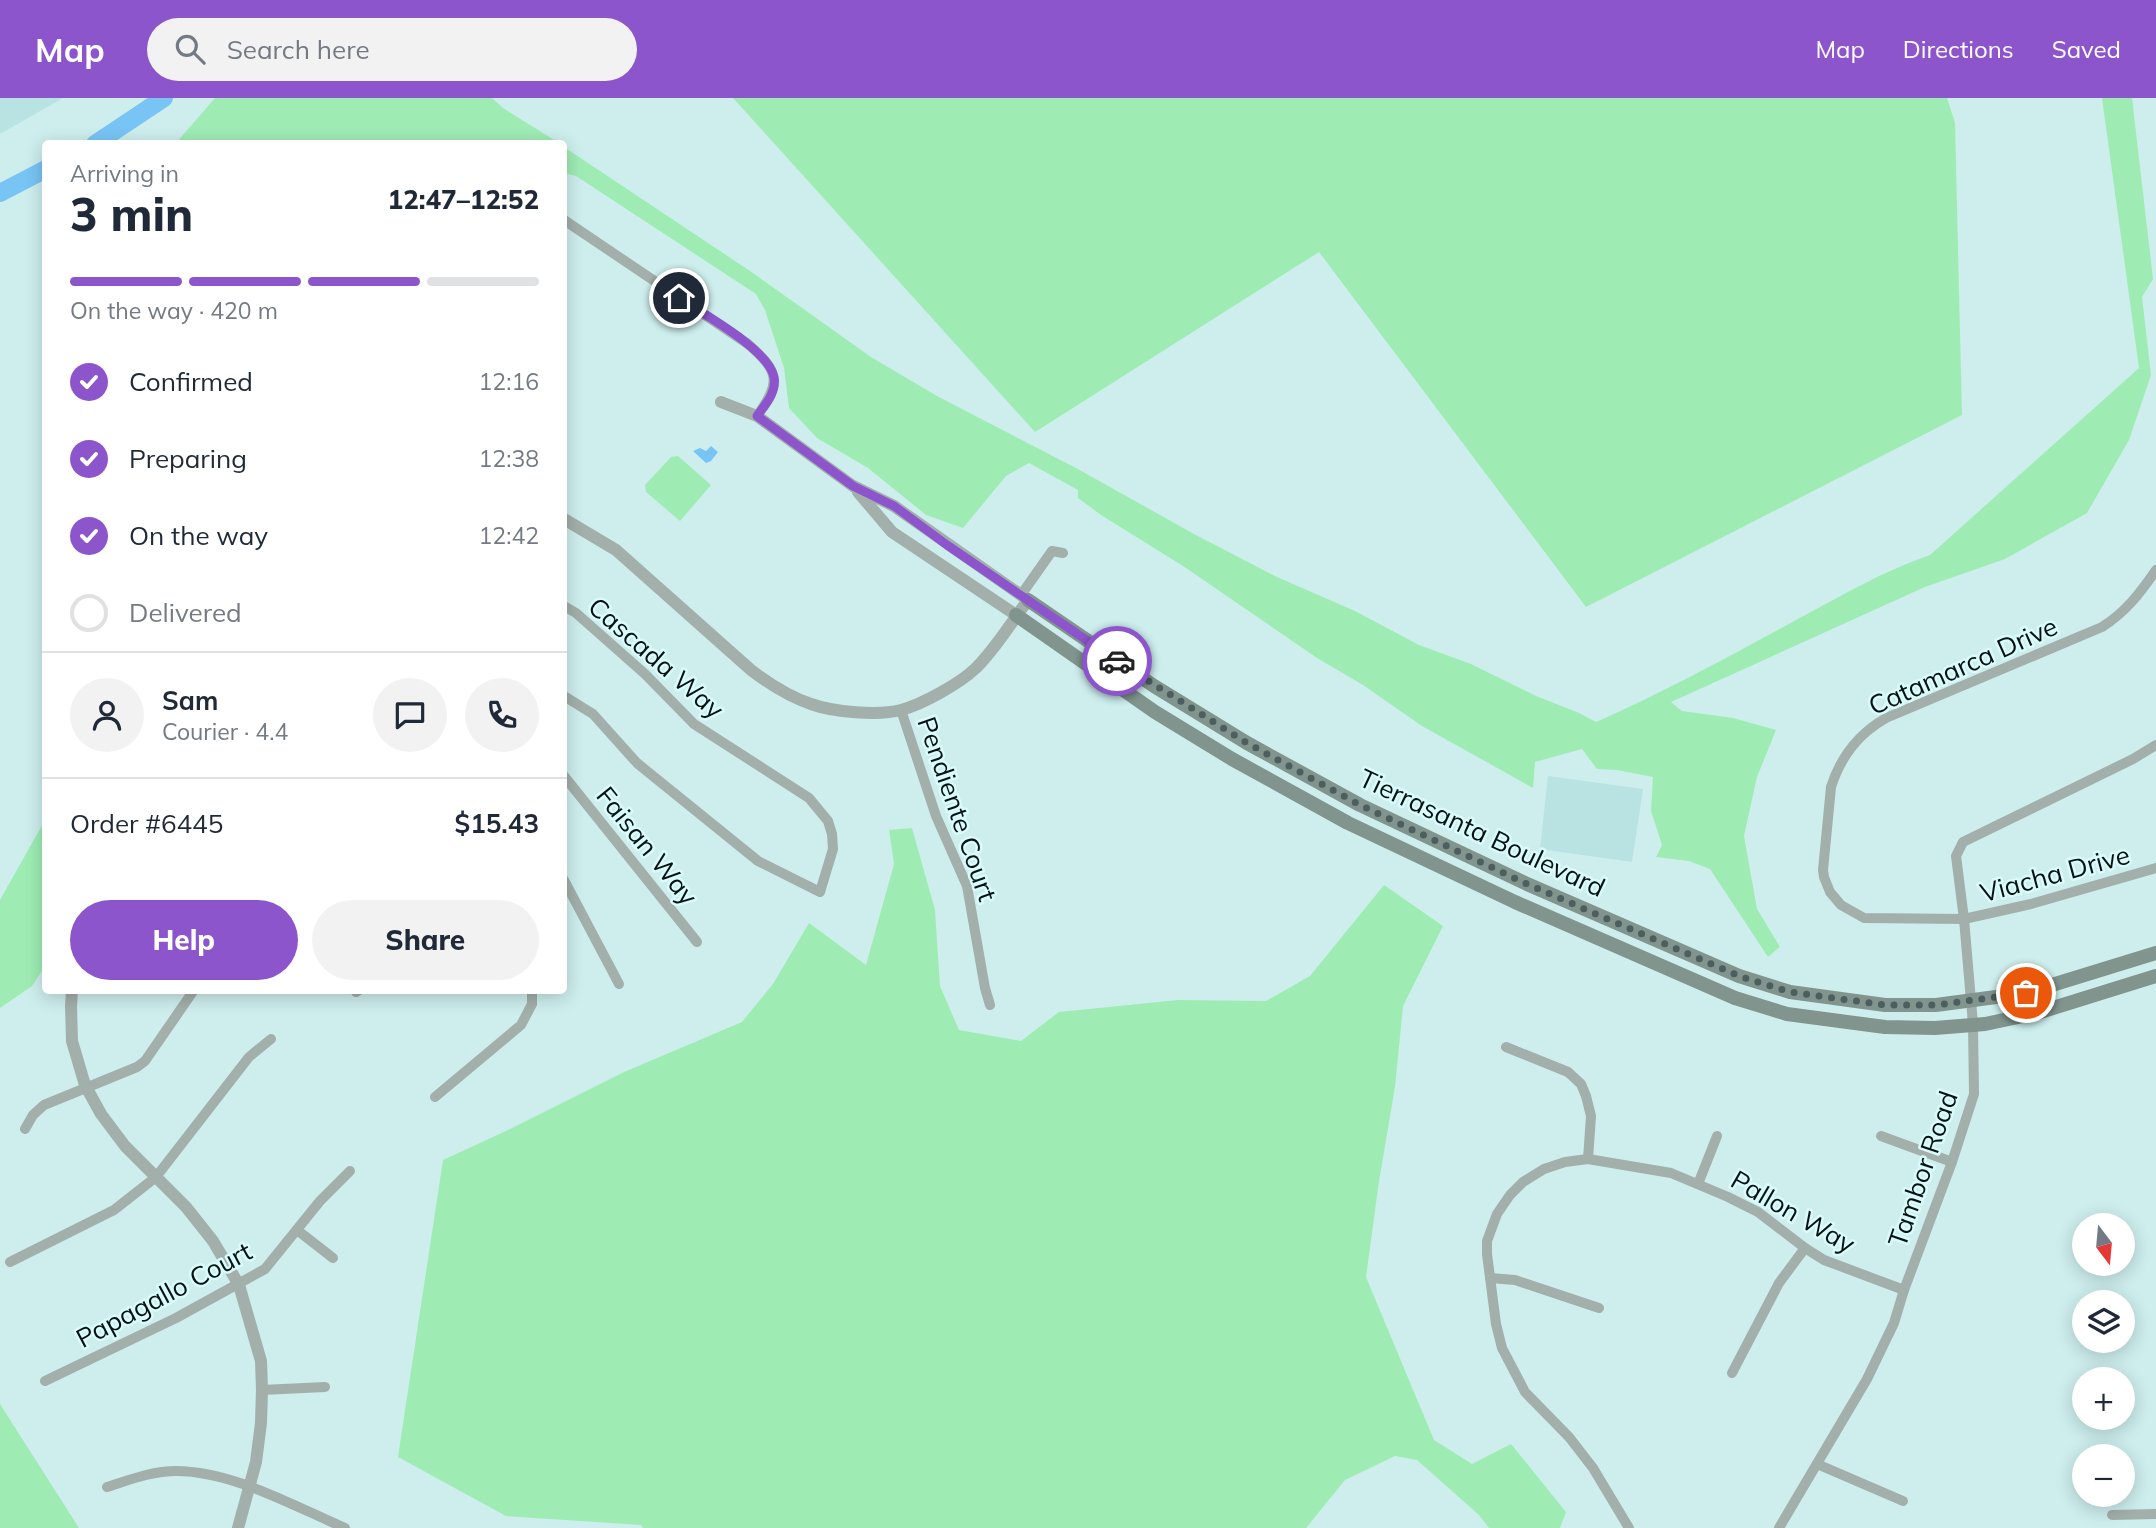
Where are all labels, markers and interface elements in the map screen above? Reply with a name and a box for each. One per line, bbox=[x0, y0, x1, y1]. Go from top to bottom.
search box bbox=[147, 18, 637, 81]
text: Map bbox=[35, 29, 105, 70]
icon: search bbox=[171, 30, 209, 68]
text: Search here bbox=[227, 33, 370, 66]
text: Map bbox=[1815, 34, 1865, 64]
text: Directions bbox=[1903, 34, 2014, 64]
text: Saved bbox=[2052, 34, 2121, 64]
text: Arriving in bbox=[70, 159, 179, 188]
text: 12:47–12:52 bbox=[388, 183, 539, 216]
text: 3 min bbox=[70, 185, 193, 243]
pin bbox=[649, 268, 709, 328]
icon: home bbox=[660, 279, 698, 317]
text: On the way · 420 m bbox=[70, 296, 278, 325]
icon: check bbox=[70, 363, 108, 401]
text: Confirmed bbox=[129, 365, 253, 398]
text: 12:16 bbox=[479, 367, 539, 396]
icon: check bbox=[70, 440, 108, 478]
text: Preparing bbox=[129, 442, 247, 475]
text: 12:38 bbox=[479, 444, 539, 473]
icon: check bbox=[70, 517, 108, 555]
text: On the way bbox=[129, 519, 268, 552]
text: 12:42 bbox=[479, 521, 539, 550]
street label: Cascada Way bbox=[582, 590, 731, 726]
text: Delivered bbox=[129, 596, 242, 629]
street label: Catamarca Drive bbox=[1863, 609, 2062, 722]
courier bbox=[1082, 626, 1152, 696]
icon: car bbox=[1098, 642, 1136, 680]
button: person bbox=[70, 678, 144, 752]
button: chat bbox=[373, 678, 447, 752]
button: phone bbox=[465, 678, 539, 752]
text: Sam bbox=[162, 684, 218, 717]
street label: Pendiente Court bbox=[910, 712, 1004, 905]
text: Courier · 4.4 bbox=[162, 717, 288, 746]
street label: Tierrasanta Boulevard bbox=[1354, 761, 1610, 904]
street label: Faisan Way bbox=[590, 780, 705, 912]
text: Order #6445 bbox=[70, 807, 223, 840]
text: $15.43 bbox=[455, 807, 539, 840]
street label: Viacha Drive bbox=[1977, 838, 2133, 909]
button: Help bbox=[70, 900, 298, 980]
button: Share bbox=[312, 900, 539, 980]
pin bbox=[1996, 963, 2056, 1023]
icon: bag bbox=[2007, 974, 2045, 1012]
street label: Tambor Road bbox=[1880, 1087, 1965, 1251]
street label: Pallon Way bbox=[1725, 1163, 1861, 1260]
north arrow bbox=[2072, 1213, 2135, 1276]
map controls bbox=[2072, 1213, 2135, 1507]
street label: Papagallo Court bbox=[70, 1234, 257, 1355]
button: layers bbox=[2072, 1290, 2135, 1353]
button: + bbox=[2072, 1367, 2135, 1430]
button: − bbox=[2072, 1444, 2135, 1507]

